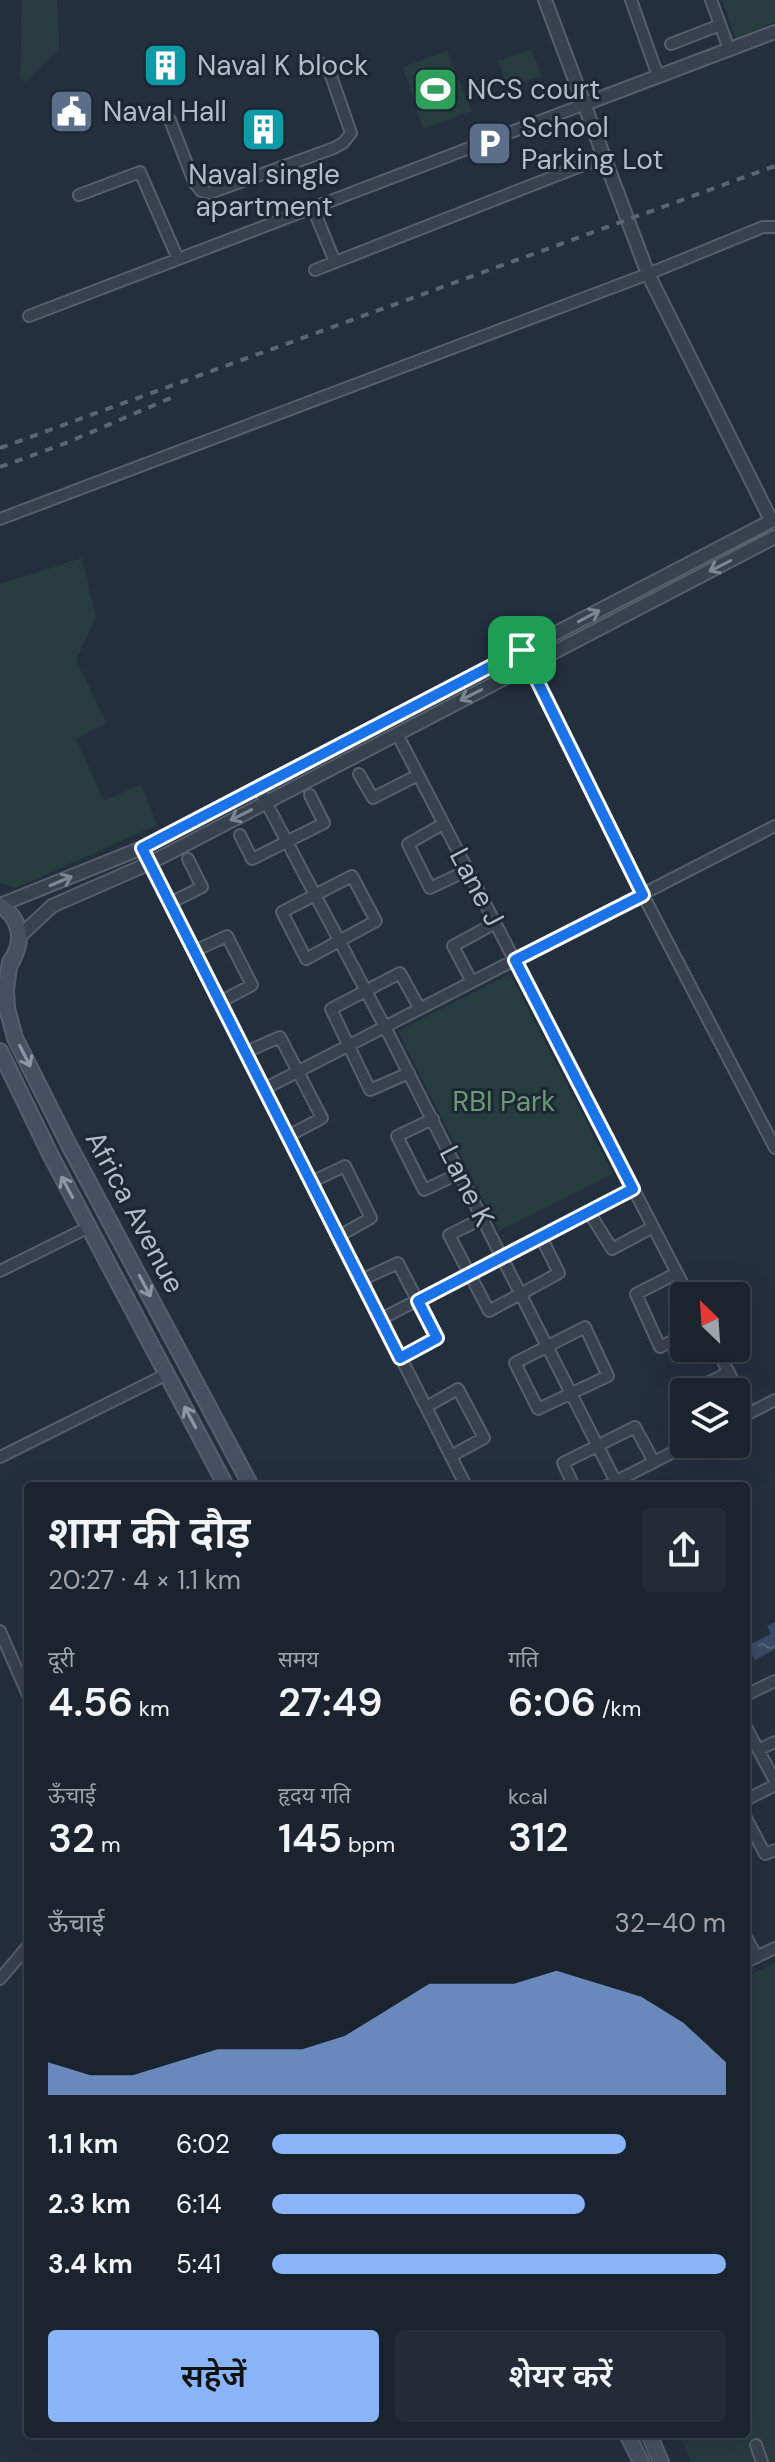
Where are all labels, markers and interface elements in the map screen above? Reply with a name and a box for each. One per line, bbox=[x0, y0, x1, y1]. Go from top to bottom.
building icon: Naval K block bbox=[142, 41, 190, 89]
place label: Naval K block bbox=[197, 47, 368, 84]
sports icon: NCS court bbox=[412, 65, 460, 113]
place label: NCS court bbox=[467, 71, 600, 108]
public building icon: Naval Hall bbox=[48, 87, 96, 135]
place label: Naval Hall bbox=[103, 93, 227, 130]
building icon: Naval single apartment bbox=[240, 105, 288, 153]
place label: School Parking Lot bbox=[521, 109, 663, 178]
parking icon: School Parking Lot bbox=[466, 119, 514, 167]
place label: Naval single apartment bbox=[188, 156, 340, 225]
one-way arrow bbox=[709, 559, 732, 575]
one-way arrow bbox=[576, 607, 600, 623]
pin bbox=[488, 616, 556, 684]
icon: arrive bbox=[500, 628, 544, 672]
one-way arrow bbox=[460, 688, 484, 704]
one-way arrow bbox=[229, 808, 253, 824]
street label: Lane J bbox=[441, 841, 513, 933]
one-way arrow bbox=[48, 873, 73, 887]
one-way arrow bbox=[17, 1043, 33, 1067]
park label: RBI Park bbox=[453, 1083, 555, 1120]
street label: Africa Avenue bbox=[77, 1124, 193, 1300]
street label: Lane K bbox=[431, 1139, 503, 1233]
one-way arrow bbox=[59, 1176, 75, 1200]
one-way arrow bbox=[137, 1274, 153, 1297]
north arrow bbox=[670, 1282, 750, 1362]
map controls bbox=[670, 1282, 750, 1458]
button: layers bbox=[670, 1378, 750, 1458]
one-way arrow bbox=[181, 1405, 197, 1429]
text: शाम की दौड़ bbox=[48, 1504, 251, 1562]
button: share bbox=[642, 1508, 726, 1592]
text: 20:27 · 4 × 1.1 km bbox=[48, 1563, 241, 1597]
text: दूरी bbox=[48, 1645, 74, 1674]
text: समय bbox=[278, 1645, 319, 1674]
text: गति bbox=[508, 1645, 539, 1674]
text: 4.56 bbox=[48, 1676, 133, 1728]
text: 27:49 bbox=[278, 1676, 383, 1728]
text: 6:06 bbox=[508, 1676, 596, 1728]
text: km bbox=[133, 1694, 170, 1723]
text: /km bbox=[596, 1694, 641, 1723]
text: ऊँचाई bbox=[48, 1781, 96, 1810]
text: हृदय गति bbox=[278, 1781, 351, 1810]
text: kcal bbox=[508, 1782, 548, 1811]
text: 312 bbox=[508, 1811, 569, 1863]
text: 32 bbox=[48, 1812, 95, 1864]
text: 145 bbox=[278, 1812, 342, 1864]
text: m bbox=[95, 1830, 121, 1859]
text: bpm bbox=[342, 1830, 395, 1859]
text: ऊँचाई bbox=[48, 1906, 104, 1940]
text: 32–40 m bbox=[615, 1906, 726, 1940]
text: 1.1 km bbox=[48, 2127, 118, 2161]
text: 6:02 bbox=[176, 2127, 230, 2161]
text: 2.3 km bbox=[48, 2187, 131, 2221]
text: 6:14 bbox=[176, 2187, 221, 2221]
text: 3.4 km bbox=[48, 2247, 133, 2281]
text: 5:41 bbox=[176, 2247, 221, 2281]
button: सहेजें bbox=[48, 2330, 379, 2422]
button: शेयर करें bbox=[395, 2330, 726, 2422]

